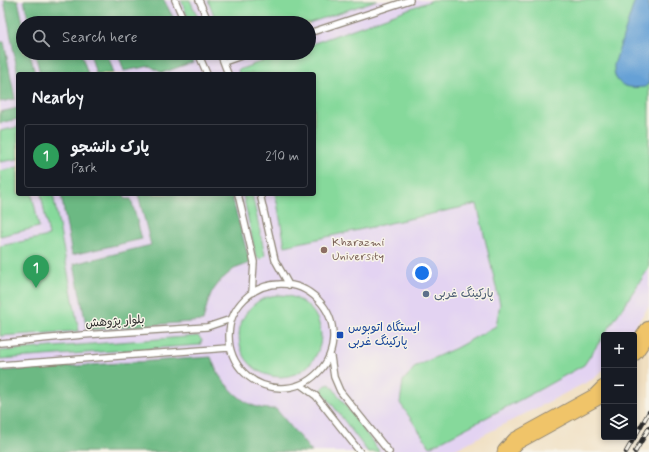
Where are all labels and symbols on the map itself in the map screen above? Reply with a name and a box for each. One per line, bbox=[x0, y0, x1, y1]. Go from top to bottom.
place label: Kharazmi University bbox=[332, 235, 384, 265]
marker: Kharazmi University bbox=[319, 245, 329, 255]
pin: 1 bbox=[23, 255, 49, 288]
your location bbox=[412, 263, 432, 283]
place label: پارکینگ غربی bbox=[434, 286, 493, 302]
marker: پارکینگ غربی bbox=[421, 289, 431, 299]
street label: بلوار پژوهش bbox=[85, 312, 145, 332]
place label: ایستگاه اتوبوس پارکینگ غربی bbox=[348, 320, 420, 350]
marker: ایستگاه اتوبوس پارکینگ غربی bbox=[335, 330, 345, 340]

